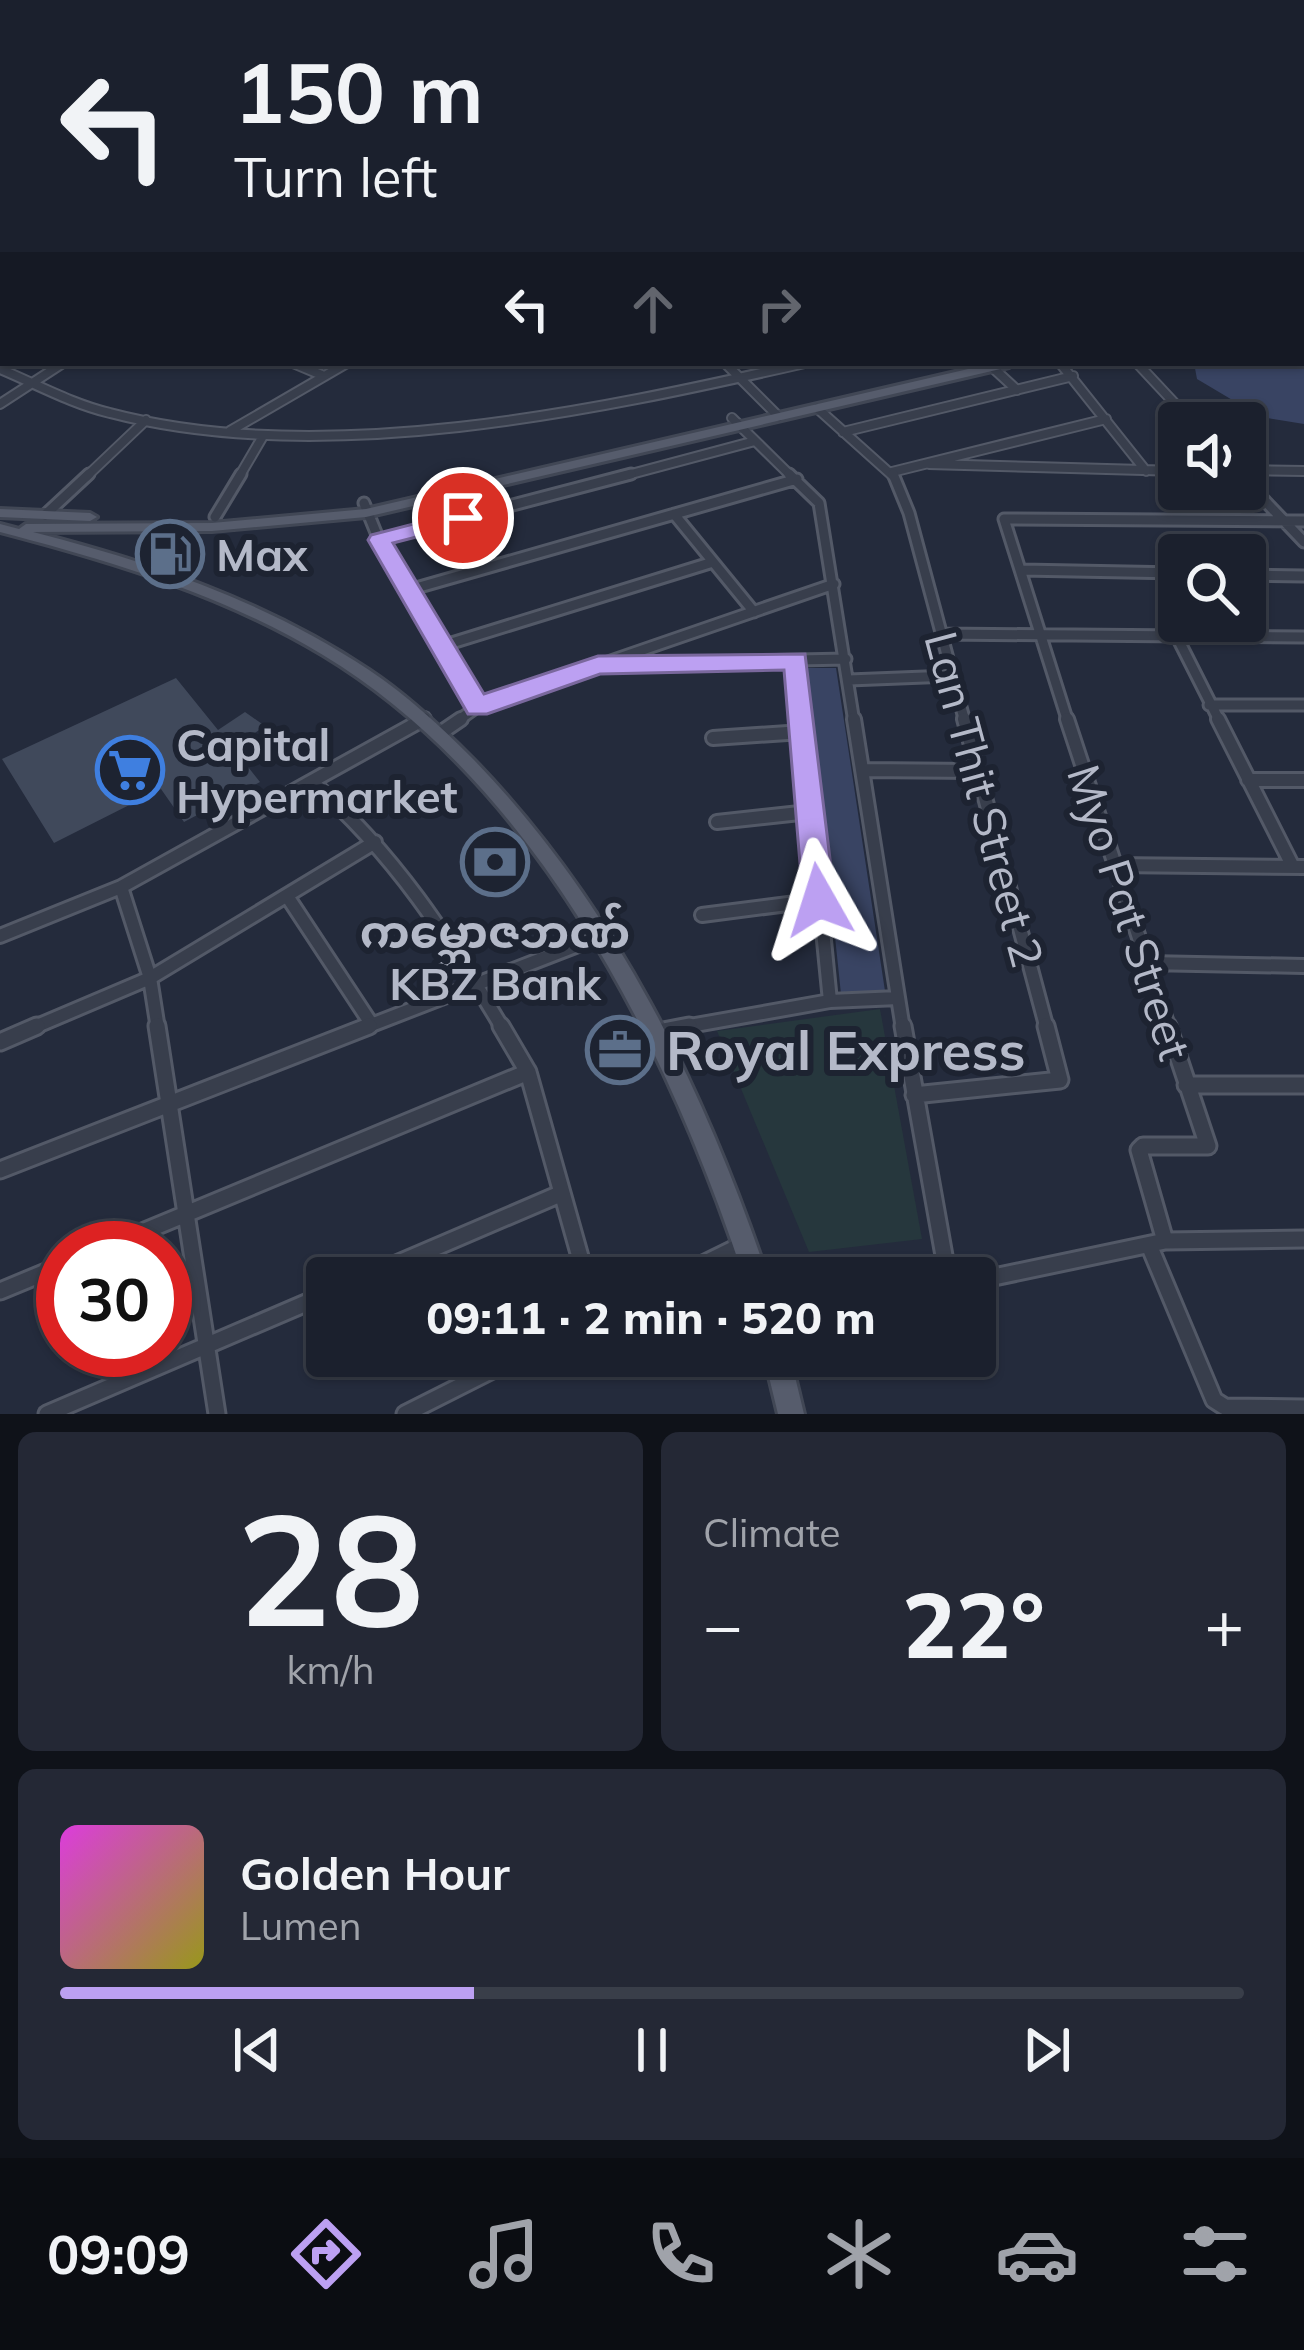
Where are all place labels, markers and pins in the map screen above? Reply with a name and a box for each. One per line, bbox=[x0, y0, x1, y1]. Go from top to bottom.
pin bbox=[412, 467, 514, 569]
fuel station icon: Max bbox=[135, 519, 205, 589]
place label: Max bbox=[216, 526, 309, 582]
place label: Capital Hypermarket bbox=[176, 716, 458, 824]
supermarket icon: Capital Hypermarket bbox=[95, 735, 165, 805]
bank icon: ကမ္ဘောဇဘဏ် KBZ Bank bbox=[460, 827, 530, 897]
place label: ကမ္ဘောဇဘဏ် KBZ Bank bbox=[360, 902, 630, 1011]
office icon: Royal Express bbox=[585, 1015, 655, 1085]
place label: Royal Express bbox=[666, 1016, 1026, 1084]

